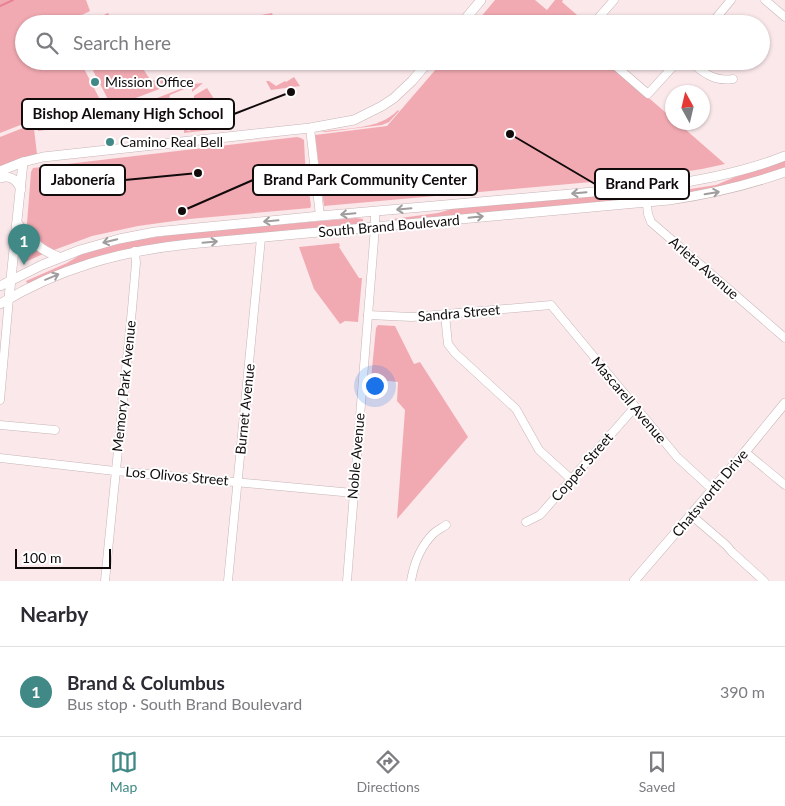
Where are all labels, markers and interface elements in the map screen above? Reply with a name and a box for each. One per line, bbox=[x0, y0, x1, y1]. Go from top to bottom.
search box bbox=[15, 15, 770, 70]
icon: search bbox=[33, 29, 61, 57]
text: Search here bbox=[73, 31, 171, 54]
place label: Mission Office bbox=[105, 73, 194, 90]
marker: Mission Office bbox=[89, 76, 101, 88]
north arrow bbox=[665, 85, 710, 130]
callout: Bishop Alemany High School bbox=[22, 99, 234, 129]
text: Bishop Alemany High School bbox=[33, 104, 223, 122]
place label: Camino Real Bell bbox=[120, 133, 223, 150]
marker: Camino Real Bell bbox=[104, 136, 116, 148]
callout: Jabonería bbox=[40, 165, 125, 195]
callout: Brand Park Community Center bbox=[253, 165, 477, 195]
callout: Brand Park bbox=[595, 169, 689, 199]
text: Jabonería bbox=[51, 170, 115, 188]
text: Brand Park Community Center bbox=[263, 170, 467, 188]
text: Brand Park bbox=[605, 174, 680, 192]
one-way arrow bbox=[703, 188, 719, 198]
one-way arrow bbox=[572, 189, 588, 198]
one-way arrow bbox=[396, 204, 412, 214]
one-way arrow bbox=[340, 209, 356, 219]
street label: South Brand Boulevard bbox=[318, 211, 460, 240]
one-way arrow bbox=[468, 213, 484, 222]
one-way arrow bbox=[264, 216, 280, 226]
pin: 1 bbox=[8, 224, 40, 265]
street label: Arleta Avenue bbox=[666, 233, 743, 302]
one-way arrow bbox=[103, 237, 119, 246]
one-way arrow bbox=[202, 237, 218, 247]
one-way arrow bbox=[44, 271, 59, 281]
street label: Sandra Street bbox=[417, 300, 501, 325]
street label: Memory Park Avenue bbox=[108, 319, 139, 452]
street label: Mascarell Avenue bbox=[588, 353, 671, 446]
street label: Burnet Avenue bbox=[231, 363, 258, 455]
your location bbox=[362, 373, 388, 399]
street label: Noble Avenue bbox=[343, 412, 368, 500]
street label: Copper Street bbox=[547, 429, 616, 505]
street label: Chatsworth Drive bbox=[668, 446, 751, 540]
street label: Los Olivos Street bbox=[125, 463, 229, 488]
scale bar bbox=[15, 546, 111, 569]
text: 100 m bbox=[22, 549, 61, 566]
text: Nearby bbox=[20, 601, 88, 626]
text: Brand & Columbus bbox=[67, 671, 225, 694]
text: 1 bbox=[31, 682, 41, 701]
text: 390 m bbox=[720, 682, 765, 701]
text: Bus stop · South Brand Boulevard bbox=[67, 694, 302, 713]
tab: Map bbox=[110, 748, 138, 795]
tab: Directions bbox=[357, 748, 420, 795]
tab: Saved bbox=[639, 748, 675, 795]

